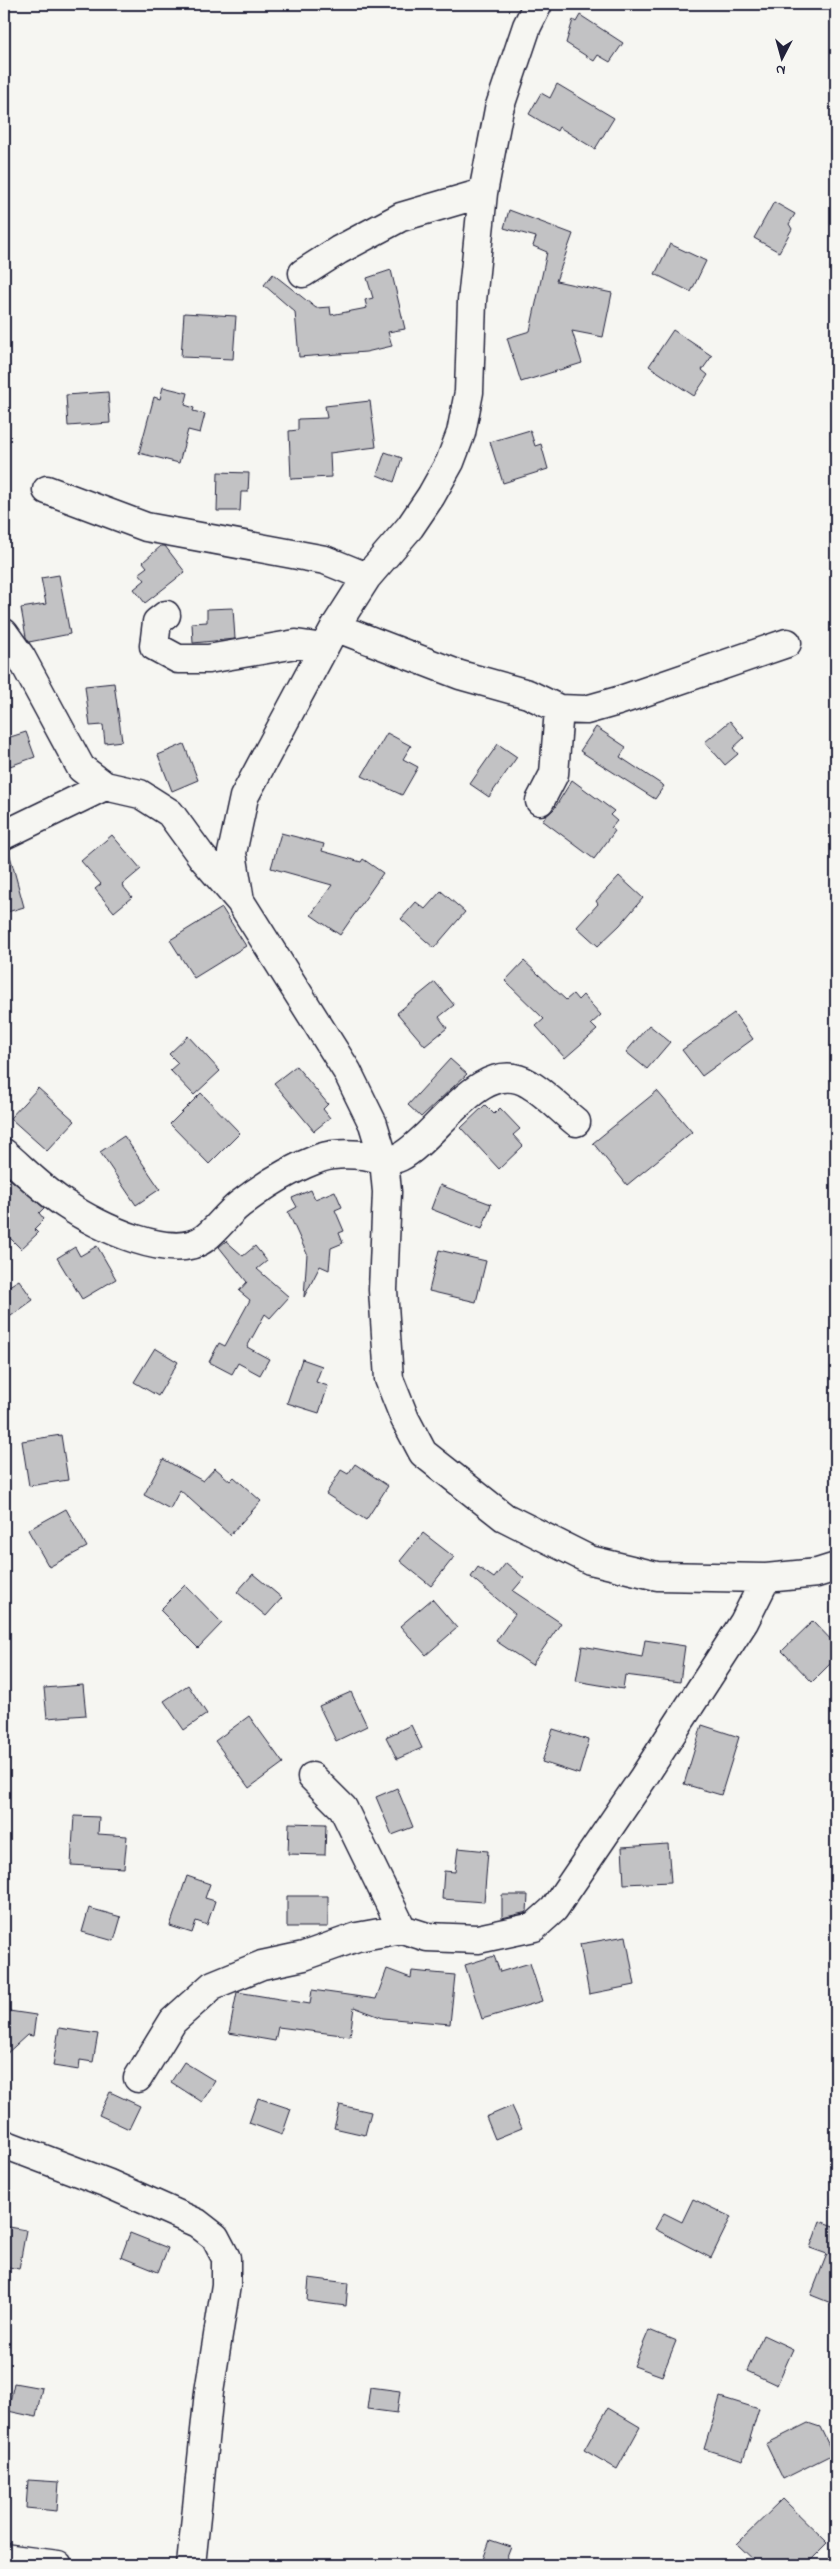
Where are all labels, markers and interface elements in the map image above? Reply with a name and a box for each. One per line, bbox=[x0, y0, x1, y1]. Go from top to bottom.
north arrow bbox=[758, 32, 808, 82]
text: N bbox=[775, 59, 787, 80]

